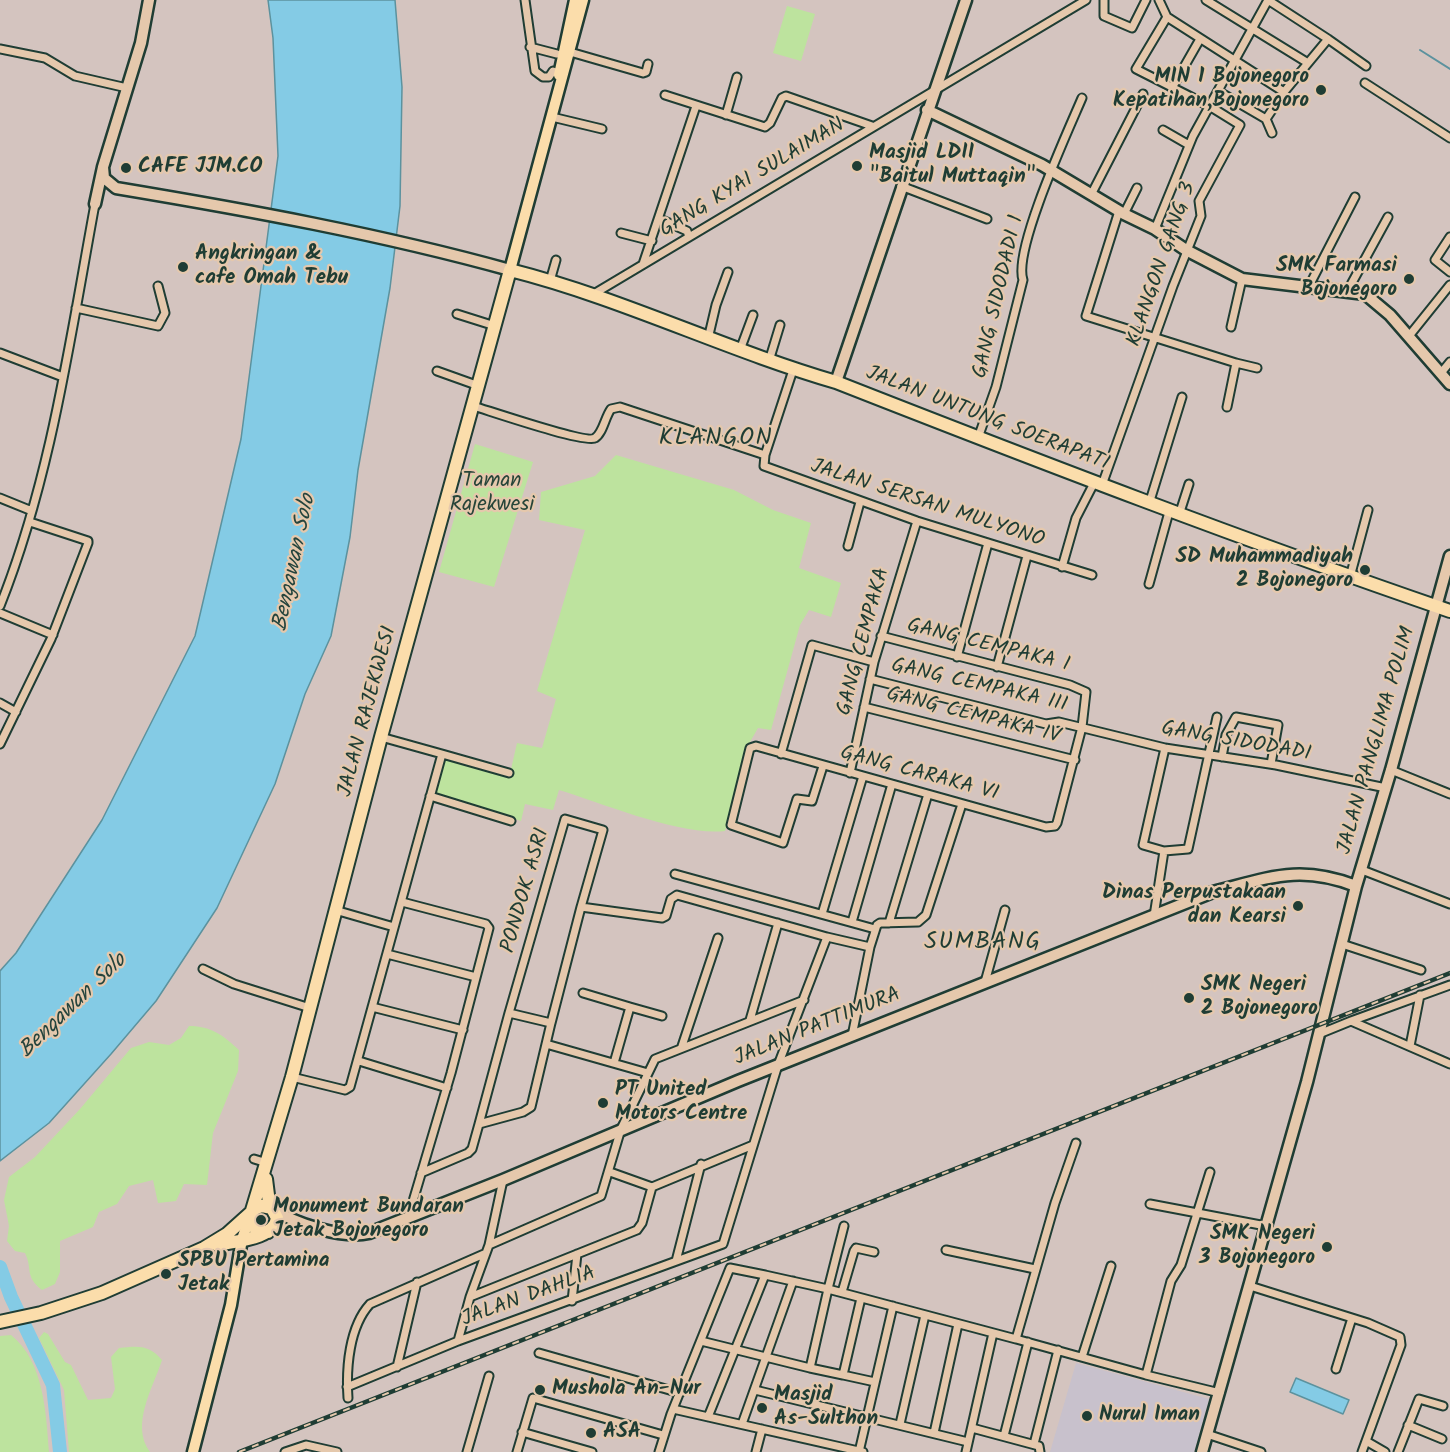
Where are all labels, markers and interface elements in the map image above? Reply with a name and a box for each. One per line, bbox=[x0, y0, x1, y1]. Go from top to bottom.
place label: MIN 1 Bojonegoro Kepatihan,Bojonegoro bbox=[1113, 65, 1309, 115]
marker: MIN 1 Bojonegoro Kepatihan,Bojonegoro bbox=[1314, 83, 1328, 97]
street label: GANG KYAI SULAIMAN bbox=[656, 114, 850, 244]
place label: Masjid LDII "Baitul Muttaqin" bbox=[869, 141, 1036, 191]
place label: CAFE JJM.CO bbox=[138, 155, 262, 181]
marker: Masjid LDII "Baitul Muttaqin" bbox=[850, 159, 864, 173]
marker: CAFE JJM.CO bbox=[119, 161, 133, 175]
street label: KLANGON GANG 3 bbox=[1123, 179, 1203, 351]
street label: GANG SIDODADI 1 bbox=[969, 213, 1031, 381]
place label: Angkringan & cafe Omah Tebu bbox=[195, 242, 348, 292]
place label: SMK Farmasi Bojonegoro bbox=[1276, 254, 1397, 304]
marker: Angkringan & cafe Omah Tebu bbox=[176, 260, 190, 274]
marker: SMK Farmasi Bojonegoro bbox=[1402, 272, 1416, 286]
street label: JALAN UNTUNG SOERAPATI bbox=[862, 362, 1112, 478]
district label: KLANGON bbox=[659, 426, 773, 454]
street label: JALAN SERSAN MULYONO bbox=[807, 455, 1047, 555]
park label: Taman Rajekwesi bbox=[450, 469, 534, 519]
water label: Bengawan Solo bbox=[269, 492, 323, 634]
place label: SD Muhammadiyah 2 Bojonegoro bbox=[1175, 545, 1353, 595]
marker: SD Muhammadiyah 2 Bojonegoro bbox=[1358, 563, 1372, 577]
street label: GANG CEMPAKA bbox=[833, 565, 897, 719]
street label: GANG CEMPAKA I bbox=[904, 615, 1072, 679]
street label: JALAN RAJEKWESI bbox=[334, 624, 404, 800]
street label: JALAN PANGLIMA POLIM bbox=[1333, 624, 1423, 858]
street label: GANG CEMPAKA III bbox=[889, 654, 1069, 720]
street label: GANG CEMPAKA IV bbox=[884, 683, 1062, 751]
street label: GANG SIDODADI bbox=[1159, 717, 1313, 769]
street label: GANG CARAKA VI bbox=[837, 742, 1001, 808]
street label: PONDOK ASRI bbox=[497, 826, 557, 956]
place label: Dinas Perpustakaan dan Kearsi bbox=[1102, 881, 1286, 931]
marker: Dinas Perpustakaan dan Kearsi bbox=[1291, 899, 1305, 913]
district label: SUMBANG bbox=[924, 930, 1042, 958]
water label: Bengawan Solo bbox=[15, 949, 133, 1065]
place label: SMK Negeri 2 Bojonegoro bbox=[1201, 973, 1318, 1023]
street label: JALAN PATTIMURA bbox=[731, 983, 905, 1073]
marker: SMK Negeri 2 Bojonegoro bbox=[1182, 991, 1196, 1005]
place label: PT United Motors Centre bbox=[615, 1078, 747, 1128]
marker: PT United Motors Centre bbox=[596, 1096, 610, 1110]
place label: Monument Bundaran Jetak Bojonegoro bbox=[273, 1195, 464, 1245]
marker: Monument Bundaran Jetak Bojonegoro bbox=[254, 1213, 268, 1227]
place label: SMK Negeri 3 Bojonegoro bbox=[1199, 1222, 1315, 1272]
marker: SMK Negeri 3 Bojonegoro bbox=[1320, 1240, 1334, 1254]
place label: SPBU Pertamina Jetak bbox=[178, 1249, 329, 1299]
street label: JALAN DAHLIA bbox=[459, 1262, 599, 1334]
marker: SPBU Pertamina Jetak bbox=[159, 1267, 173, 1281]
place label: Mushola An-Nur bbox=[552, 1377, 701, 1403]
marker: Mushola An-Nur bbox=[533, 1383, 547, 1397]
place label: Masjid As-Sulthon bbox=[774, 1383, 878, 1433]
marker: Masjid As-Sulthon bbox=[755, 1401, 769, 1415]
place label: Nurul Iman bbox=[1099, 1403, 1200, 1429]
marker: Nurul Iman bbox=[1080, 1409, 1094, 1423]
place label: ASA bbox=[603, 1420, 641, 1446]
marker: ASA bbox=[584, 1426, 598, 1440]

